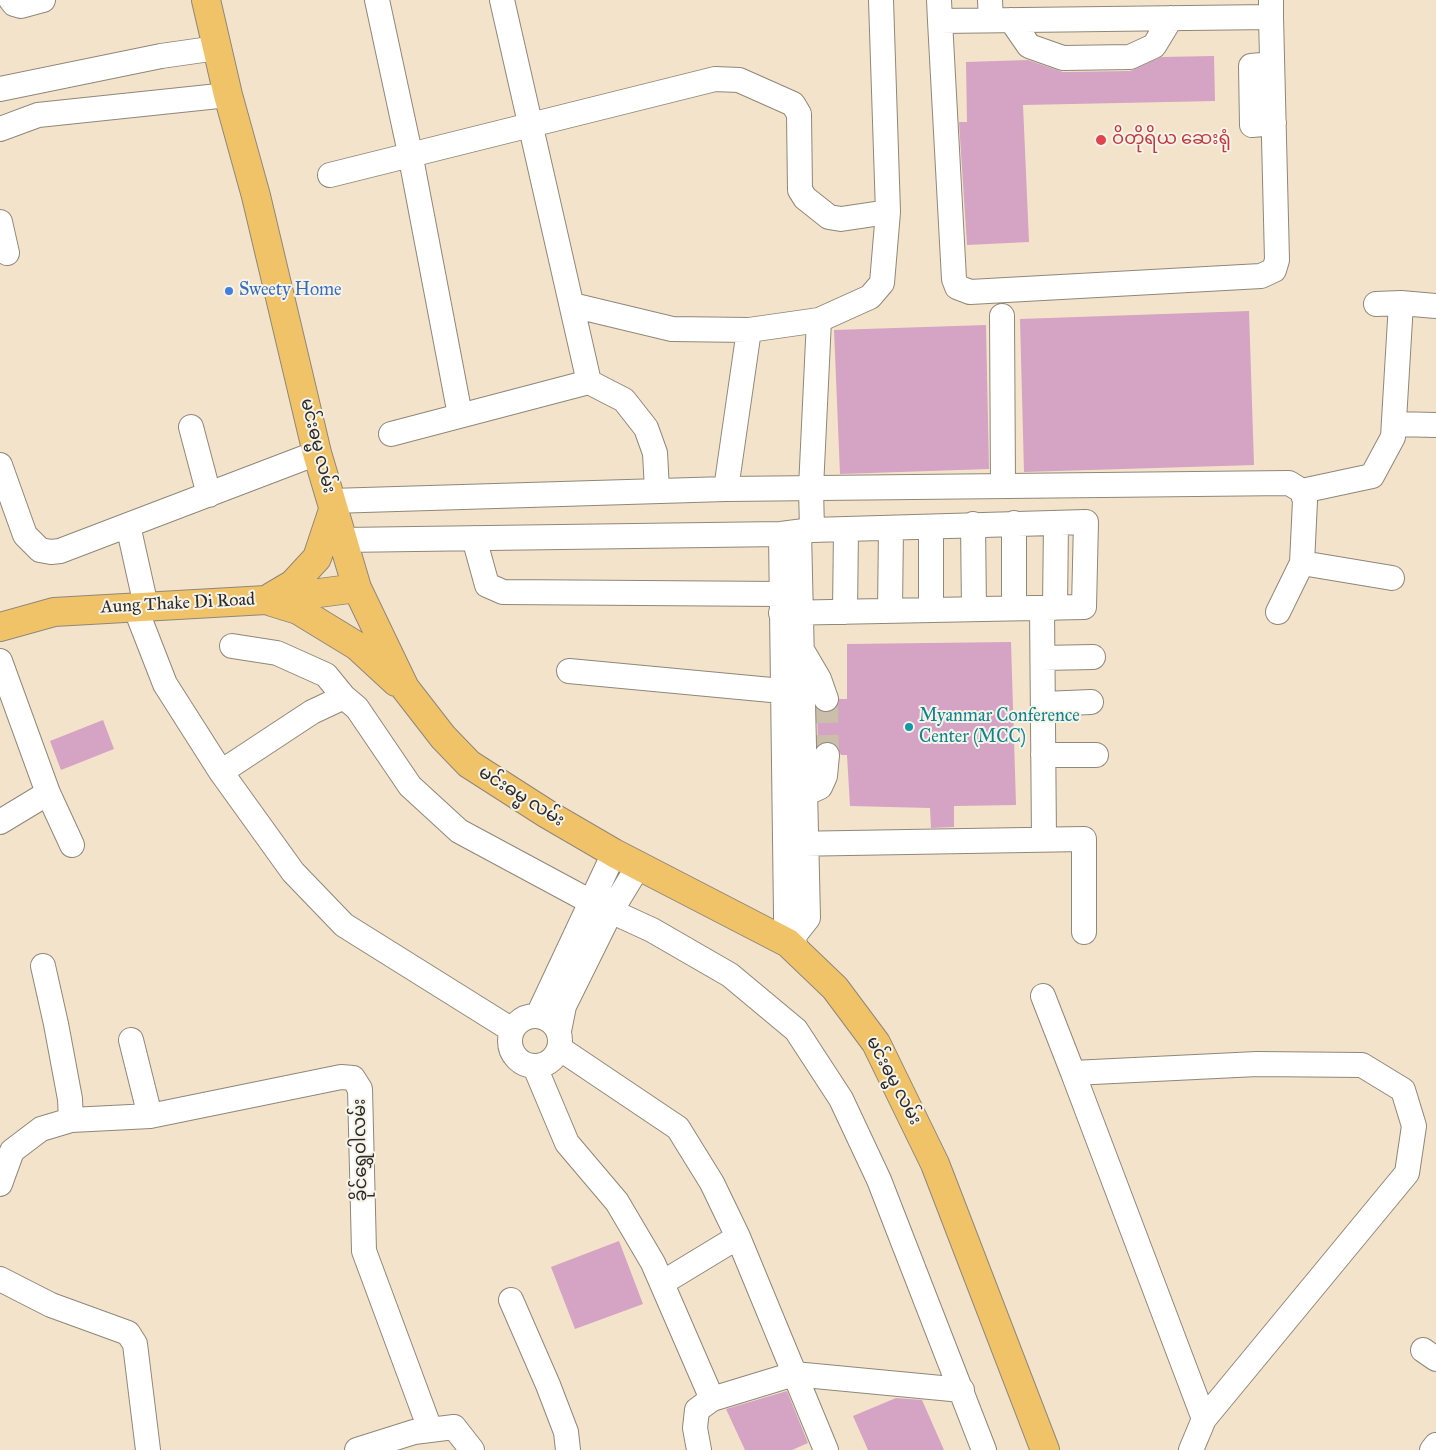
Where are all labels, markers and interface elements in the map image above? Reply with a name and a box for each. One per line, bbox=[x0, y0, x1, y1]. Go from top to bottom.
place label: ဝိတိုရိယ ဆေးရုံ bbox=[1112, 129, 1231, 151]
marker: ဝိတိုရိယ ဆေးရုံ bbox=[1094, 133, 1108, 147]
place label: Sweety Home bbox=[239, 280, 342, 302]
marker: Sweety Home bbox=[223, 285, 235, 297]
street label: မင်းဓမ္မ လမ်း bbox=[295, 396, 339, 496]
street label: Aung Thake Di Road bbox=[100, 589, 256, 619]
place label: Myanmar Conference Center (MCC) bbox=[919, 706, 1080, 749]
marker: Myanmar Conference Center (MCC) bbox=[903, 721, 915, 733]
street label: မင်းဓမ္မ လမ်း bbox=[474, 762, 568, 832]
street label: မင်းဓမ္မ လမ်း bbox=[861, 1033, 925, 1129]
street label: ခိုင်ရွှေဝါလမ်း bbox=[349, 1098, 373, 1202]

